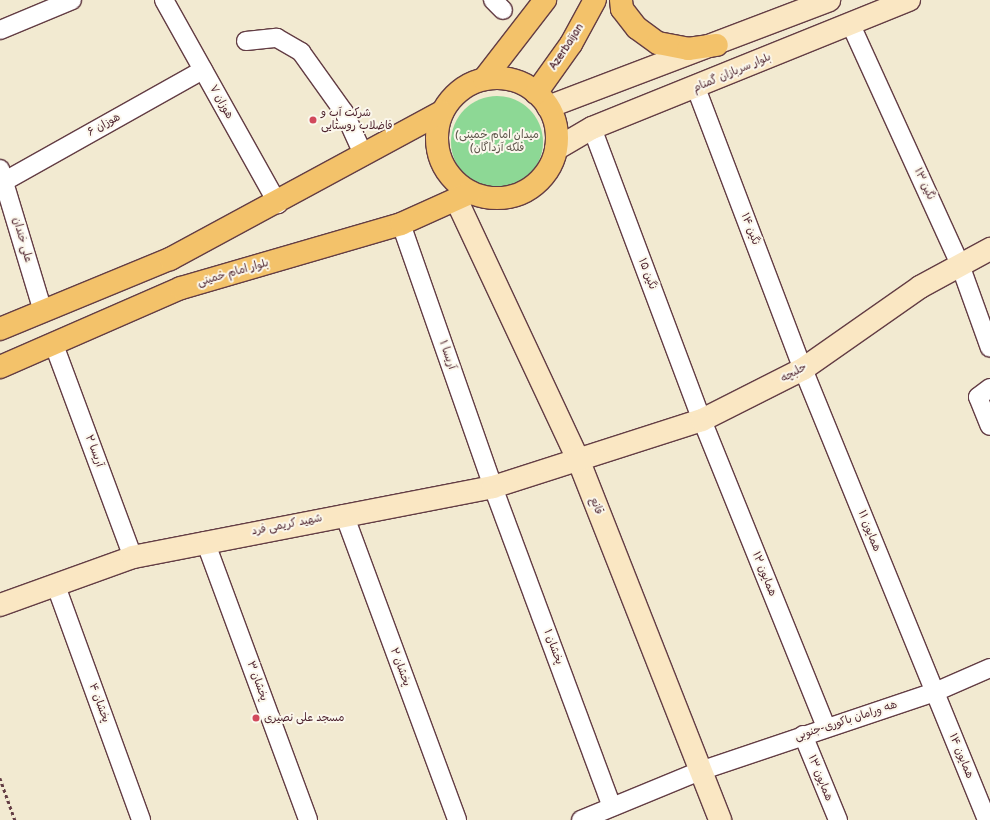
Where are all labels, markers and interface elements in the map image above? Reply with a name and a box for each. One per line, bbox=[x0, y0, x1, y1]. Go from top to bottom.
street label: Azerbaijan bbox=[547, 21, 587, 73]
street label: بلوار سربازان گمنام bbox=[691, 51, 773, 95]
street label: هوزان ۷ bbox=[206, 83, 236, 121]
place label: شرکت آب و فاضلاب روستایی bbox=[321, 107, 392, 133]
street label: هوزان ۶ bbox=[85, 111, 123, 139]
marker: شرکت آب و فاضلاب روستایی bbox=[308, 115, 318, 125]
park label: (میدان امام خمینی (فلکه آزداگان bbox=[455, 129, 539, 155]
street label: نگین ۱۳ bbox=[911, 166, 937, 202]
street label: نگین ۱۴ bbox=[738, 211, 762, 247]
street label: علی خندان bbox=[9, 216, 35, 264]
street label: بلوار امام خمینی bbox=[196, 257, 270, 289]
street label: نگین ۱۵ bbox=[635, 257, 659, 291]
street label: آریسا ۱ bbox=[436, 339, 458, 371]
street label: حلبچه bbox=[779, 361, 809, 385]
street label: آریسا ۲ bbox=[82, 433, 106, 469]
street label: قانع bbox=[587, 496, 605, 516]
street label: همایون ۱۱ bbox=[855, 508, 883, 554]
street label: شهید کریمی فرد bbox=[250, 512, 324, 538]
street label: همایون ۱۲ bbox=[749, 550, 779, 598]
street label: پخشان ۱ bbox=[541, 628, 565, 666]
street label: پخشان ۲ bbox=[387, 646, 413, 688]
street label: پخشان ۳ bbox=[244, 659, 270, 703]
street label: پخشان ۴ bbox=[86, 682, 112, 724]
street label: هه ورامان باکوری-جنوبی bbox=[793, 698, 899, 744]
place label: مسجد علی نصیری bbox=[264, 711, 344, 725]
marker: مسجد علی نصیری bbox=[251, 713, 261, 723]
street label: همایون ۱۴ bbox=[946, 731, 976, 781]
street label: همایون ۱۳ bbox=[805, 753, 835, 803]

